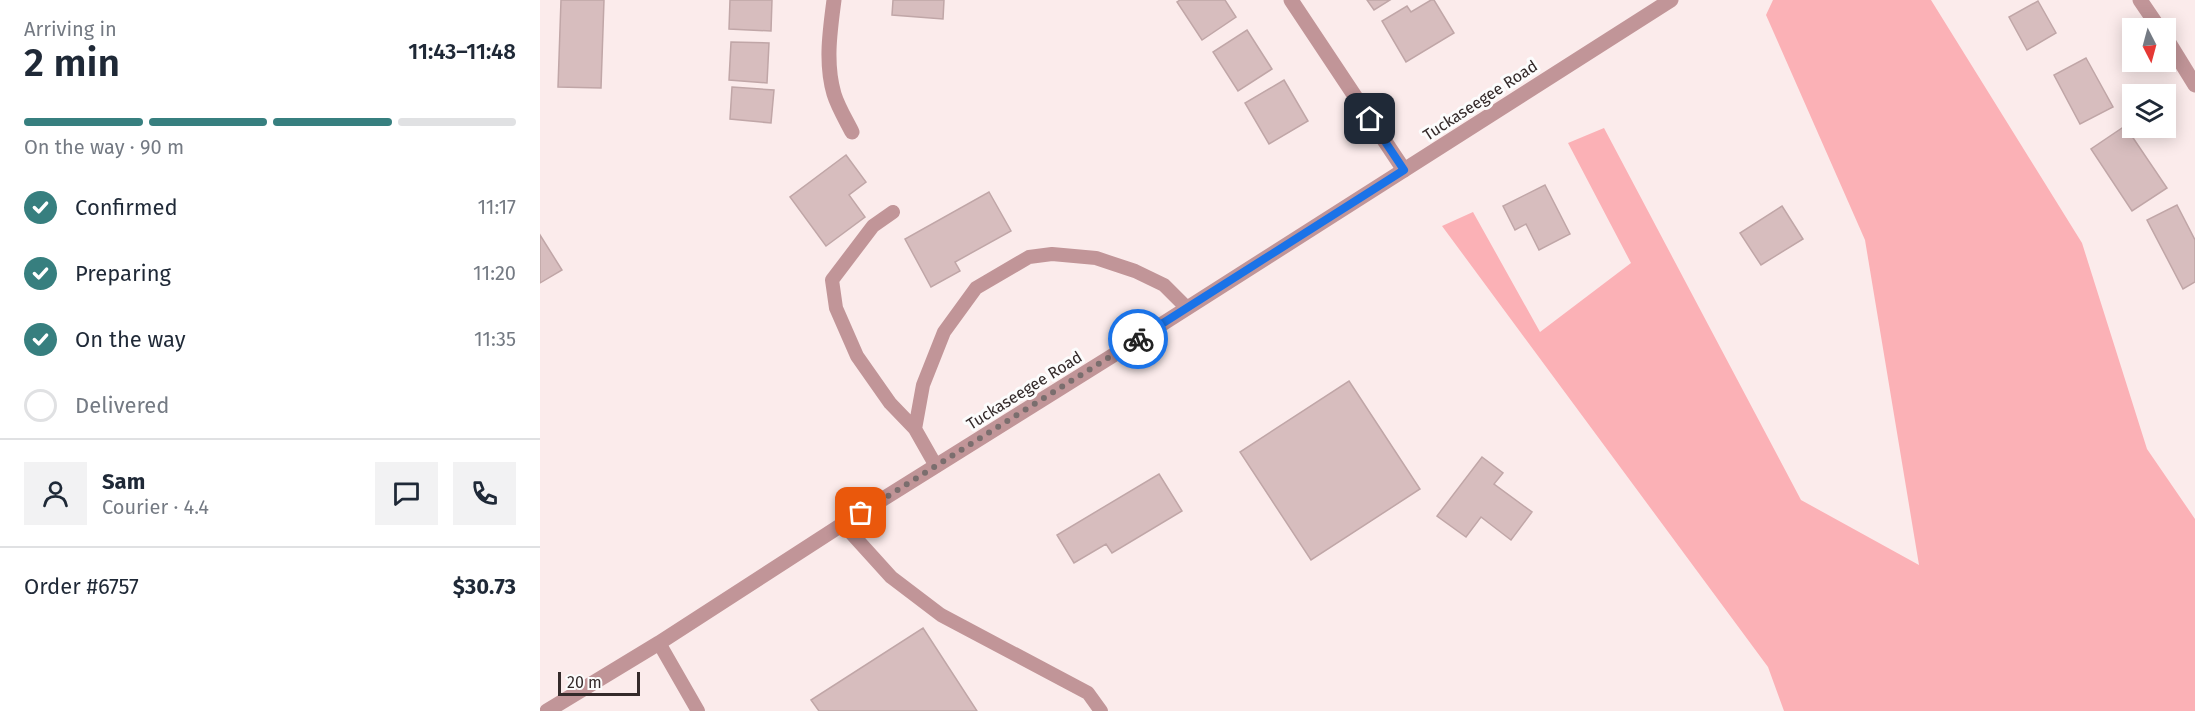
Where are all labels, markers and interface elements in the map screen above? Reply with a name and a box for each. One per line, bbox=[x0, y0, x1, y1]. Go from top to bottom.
text: Arriving in bbox=[24, 17, 117, 41]
north arrow bbox=[2122, 18, 2176, 72]
map controls bbox=[2122, 18, 2176, 138]
text: 11:43–11:48 bbox=[408, 38, 516, 65]
text: 2 min bbox=[24, 40, 120, 86]
street label: Tuckaseegee Road bbox=[1419, 56, 1541, 145]
button: layers bbox=[2122, 84, 2176, 138]
pin bbox=[1344, 93, 1395, 144]
icon: home bbox=[1353, 102, 1386, 135]
text: On the way · 90 m bbox=[24, 135, 184, 159]
icon: check bbox=[24, 191, 57, 224]
text: Confirmed bbox=[75, 194, 178, 221]
text: 11:17 bbox=[477, 195, 516, 219]
icon: check bbox=[24, 257, 57, 290]
text: Preparing bbox=[75, 260, 171, 287]
text: 11:20 bbox=[473, 261, 516, 285]
courier bbox=[1108, 309, 1168, 369]
icon: check bbox=[24, 323, 57, 356]
icon: bike bbox=[1122, 323, 1155, 356]
text: On the way bbox=[75, 326, 186, 353]
text: 11:35 bbox=[474, 327, 516, 351]
street label: Tuckaseegee Road bbox=[963, 347, 1086, 434]
text: Delivered bbox=[75, 392, 170, 419]
button: person bbox=[24, 462, 87, 525]
button: chat bbox=[375, 462, 438, 525]
button: phone bbox=[453, 462, 516, 525]
text: Sam bbox=[102, 468, 145, 495]
pin bbox=[835, 487, 886, 538]
text: Courier · 4.4 bbox=[102, 495, 209, 519]
icon: bag bbox=[844, 496, 877, 529]
text: Order #6757 bbox=[24, 573, 139, 600]
text: $30.73 bbox=[453, 573, 516, 600]
scale bar bbox=[558, 669, 640, 696]
text: 20 m bbox=[567, 673, 602, 692]

